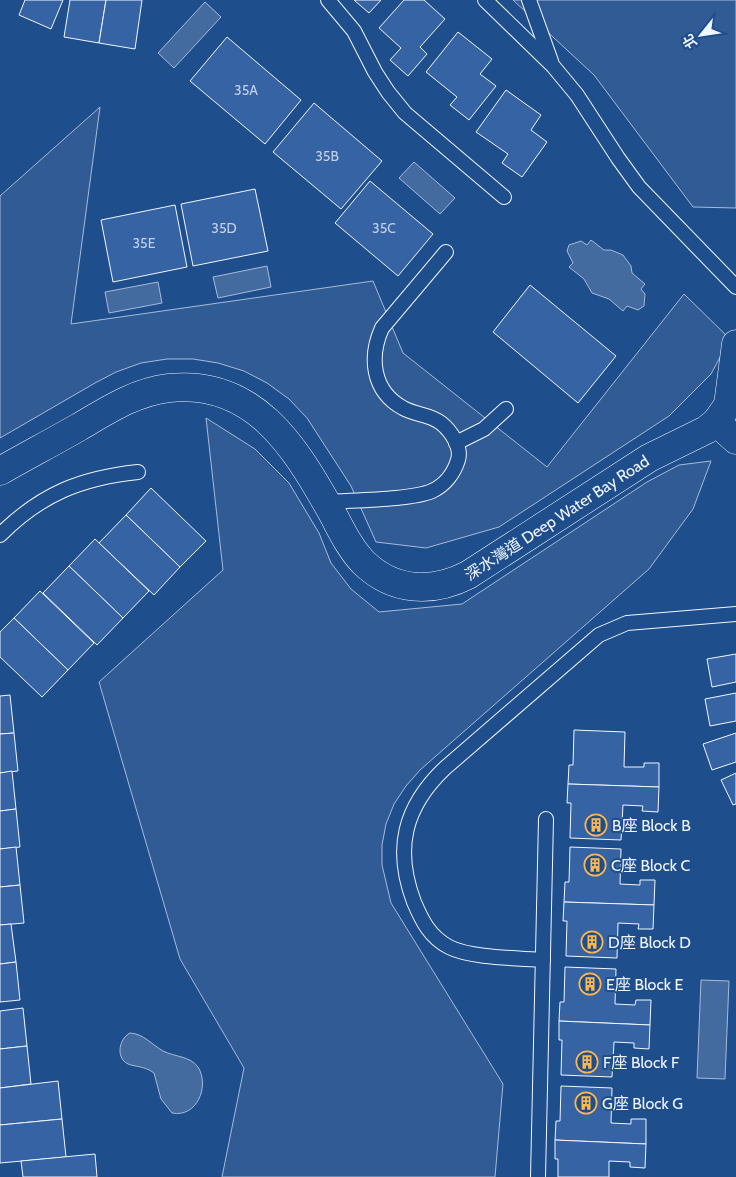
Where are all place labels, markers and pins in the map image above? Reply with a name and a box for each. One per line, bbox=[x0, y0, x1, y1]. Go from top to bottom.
building icon: B座 Block B bbox=[584, 813, 608, 837]
place label: B座 Block B bbox=[612, 816, 691, 835]
building icon: C座 Block C bbox=[583, 853, 607, 877]
place label: C座 Block C bbox=[611, 856, 690, 875]
building icon: D座 Block D bbox=[580, 930, 604, 954]
place label: D座 Block D bbox=[608, 933, 691, 952]
building icon: E座 Block E bbox=[578, 972, 602, 996]
place label: E座 Block E bbox=[606, 975, 683, 994]
building icon: F座 Block F bbox=[575, 1050, 599, 1074]
place label: F座 Block F bbox=[603, 1053, 680, 1072]
building icon: G座 Block G bbox=[574, 1091, 598, 1115]
place label: G座 Block G bbox=[602, 1094, 683, 1113]

